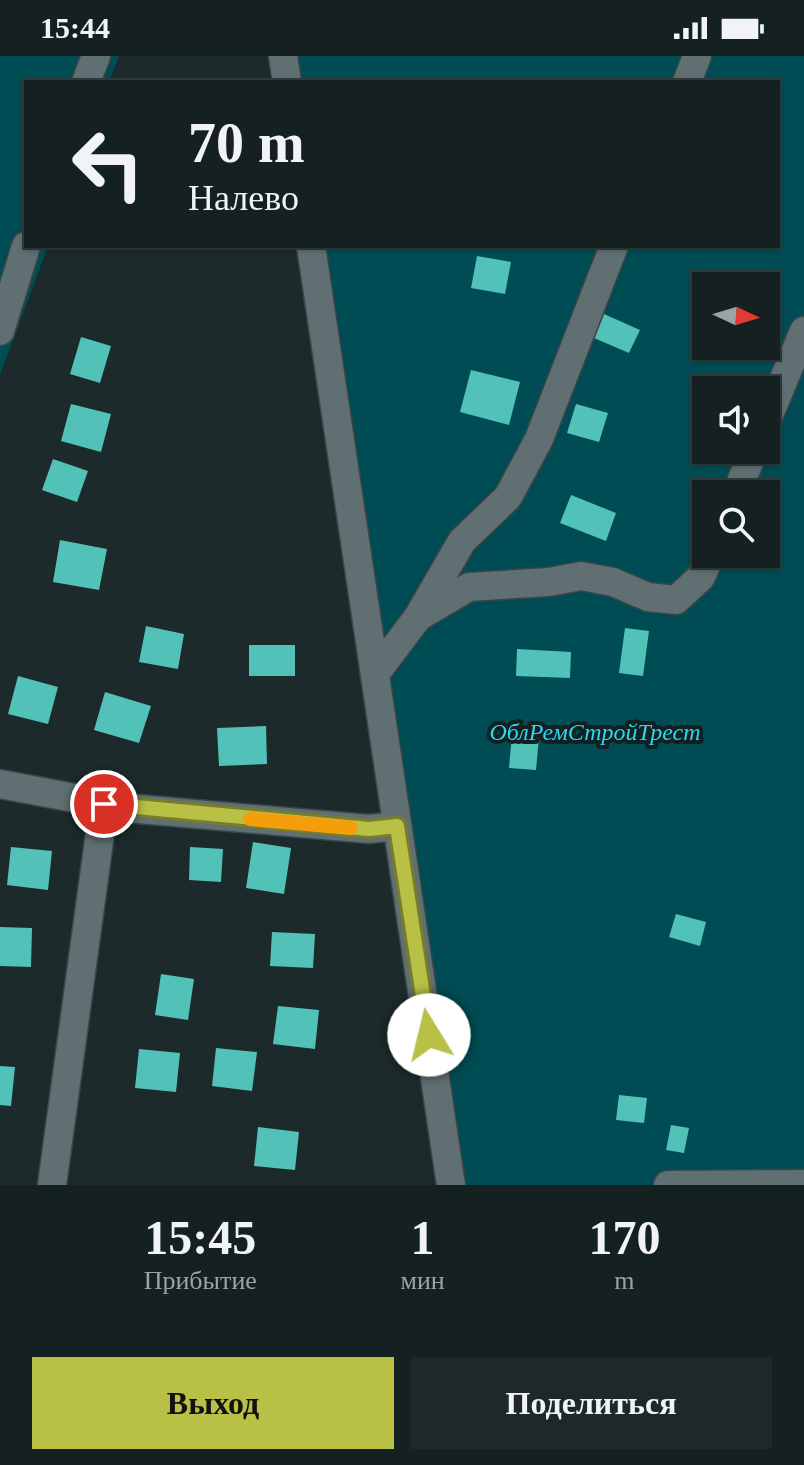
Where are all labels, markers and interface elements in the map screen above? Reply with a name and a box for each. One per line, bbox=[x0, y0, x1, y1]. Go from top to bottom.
text: 15:44 bbox=[40, 11, 110, 44]
icon: left bbox=[56, 112, 160, 216]
text: 70 m bbox=[188, 112, 305, 174]
text: Налево bbox=[188, 178, 299, 218]
north arrow bbox=[692, 272, 780, 360]
map controls bbox=[692, 272, 780, 568]
button: sound bbox=[692, 376, 780, 464]
button: search bbox=[692, 480, 780, 568]
park label: ОблРемСтройТрест bbox=[489, 719, 701, 745]
pin bbox=[70, 770, 138, 838]
icon: arrive bbox=[82, 782, 126, 826]
position arrow bbox=[387, 993, 471, 1077]
text: 15:45 bbox=[144, 1211, 256, 1264]
text: 1 bbox=[411, 1211, 435, 1264]
text: 170 bbox=[588, 1211, 660, 1264]
text: Прибытие bbox=[144, 1266, 257, 1295]
text: мин bbox=[400, 1266, 445, 1295]
text: m bbox=[614, 1266, 634, 1295]
button: Выход bbox=[32, 1357, 394, 1449]
button: Поделиться bbox=[410, 1357, 772, 1449]

